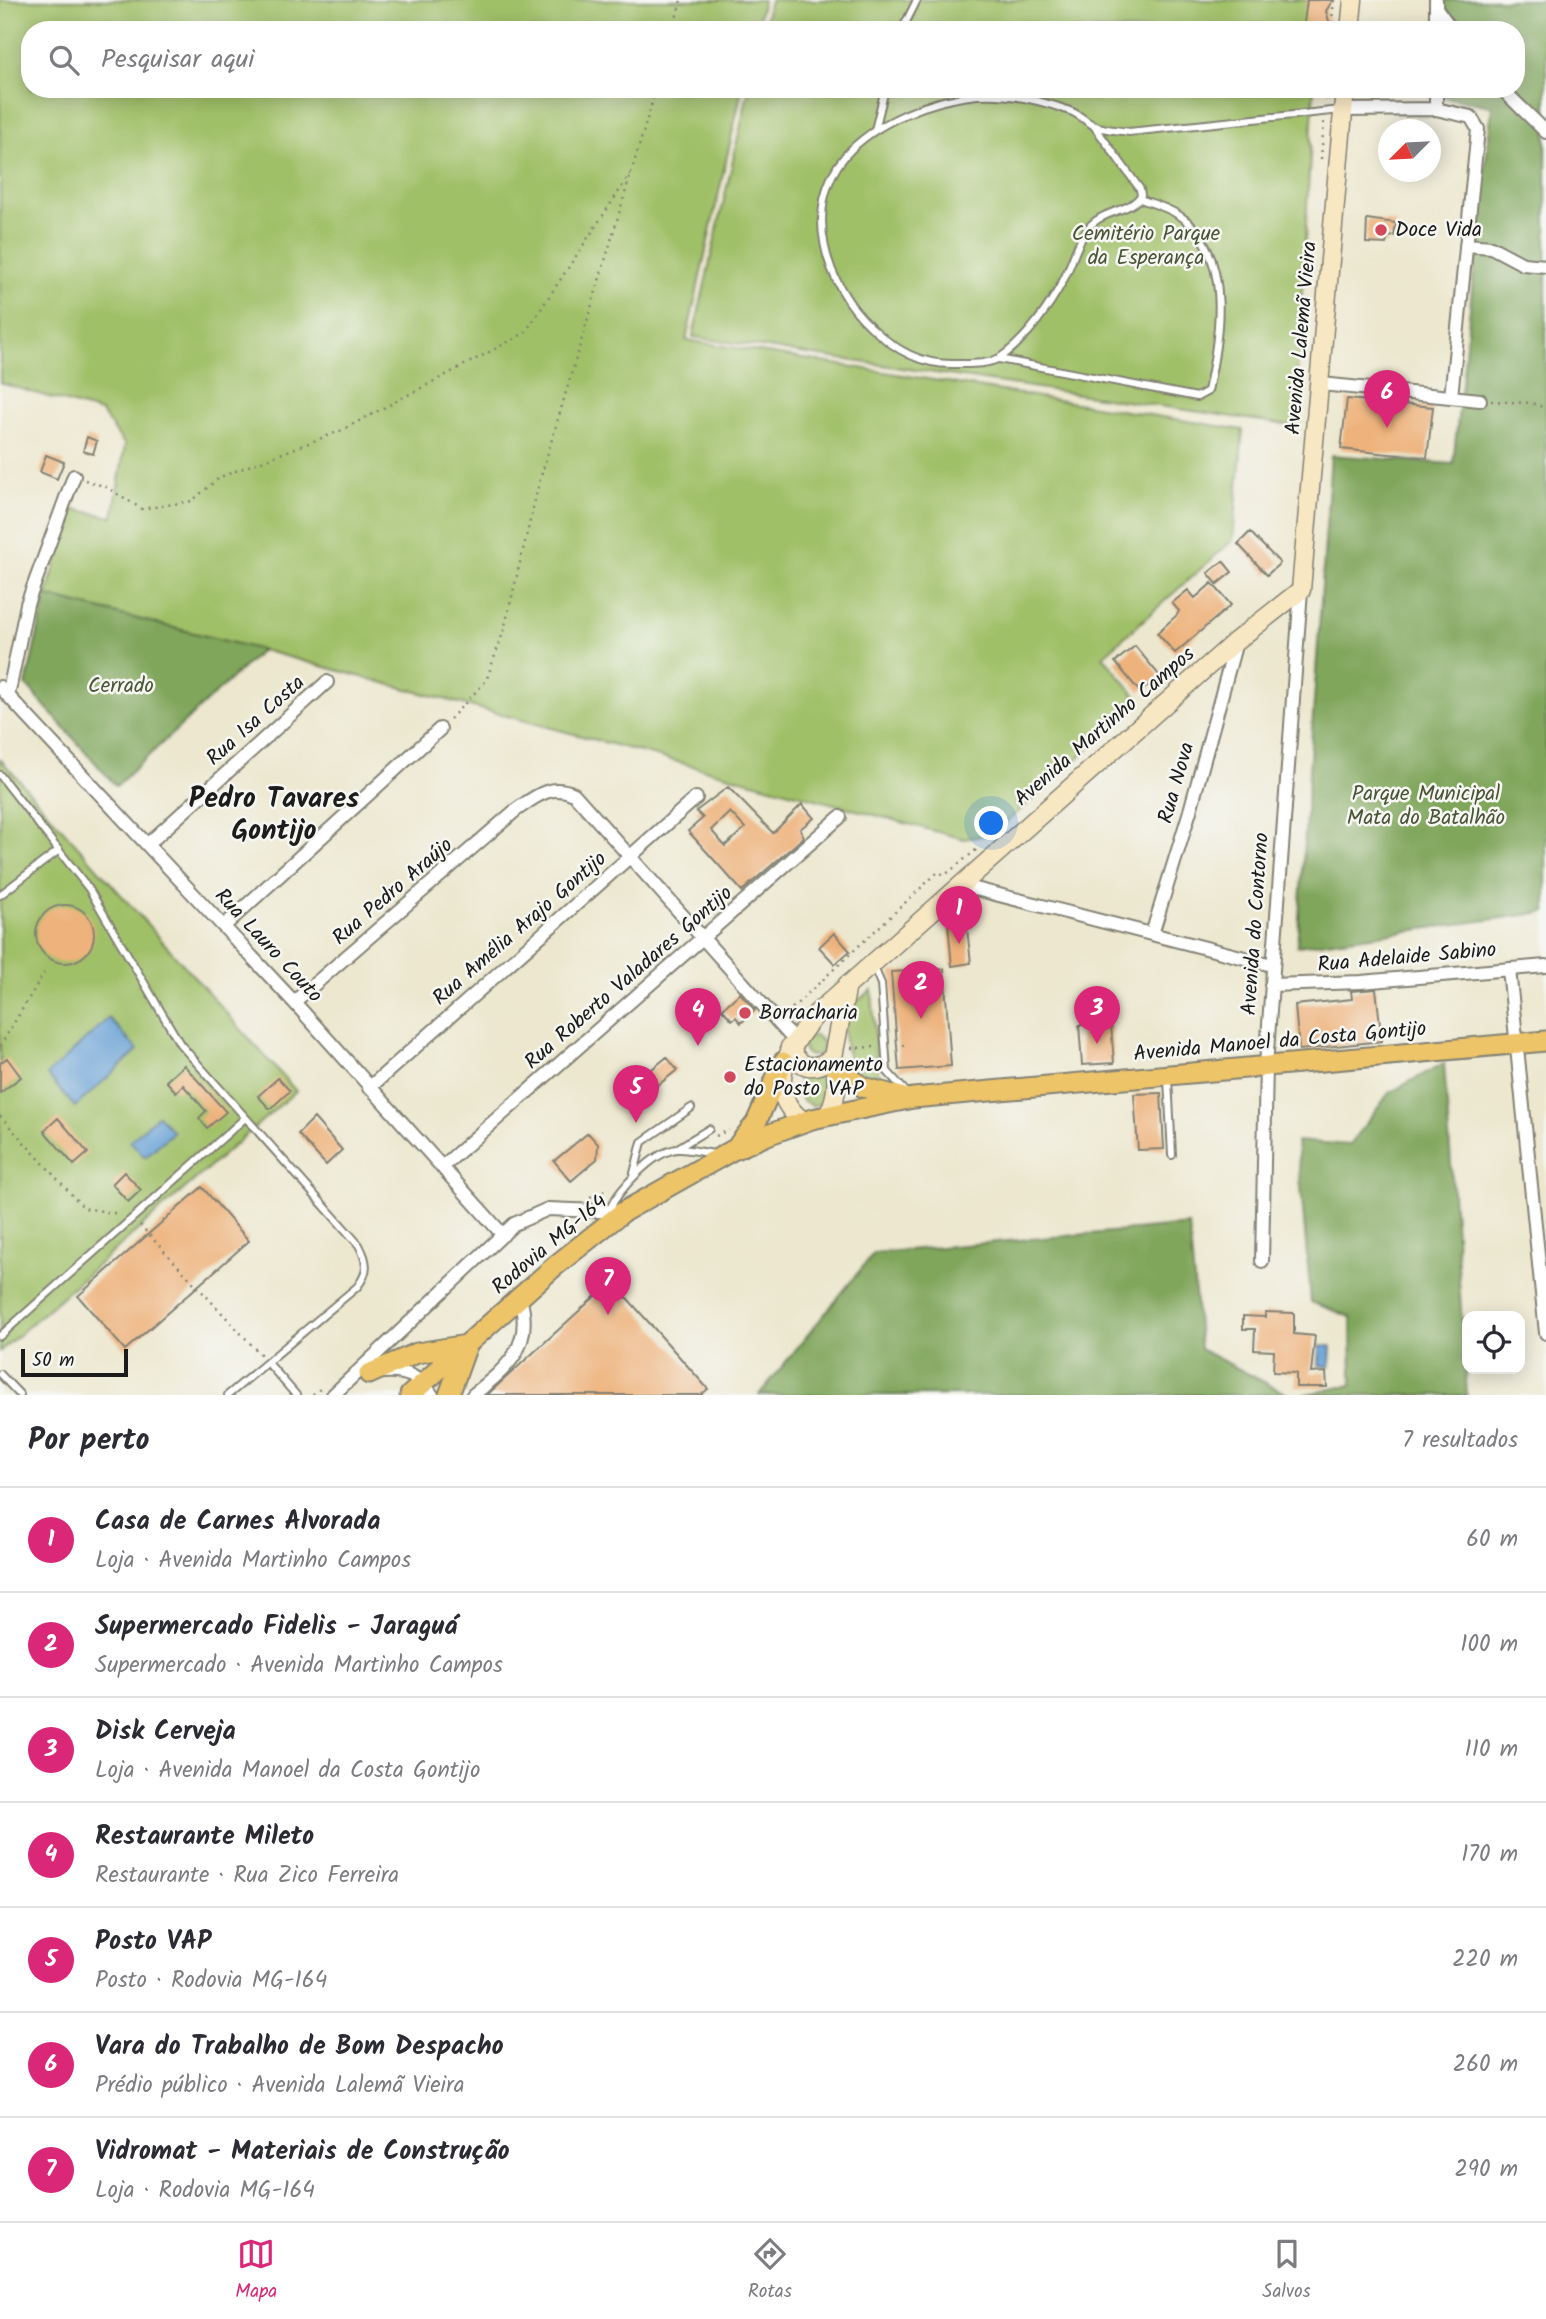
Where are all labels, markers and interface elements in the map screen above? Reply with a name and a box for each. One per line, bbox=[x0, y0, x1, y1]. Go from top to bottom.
search box bbox=[21, 21, 1525, 98]
text: Pesquisar aqui bbox=[101, 39, 254, 81]
icon: search bbox=[45, 41, 83, 79]
north arrow bbox=[1378, 119, 1441, 182]
place label: Doce Vida bbox=[1395, 214, 1482, 247]
park label: Cemitério Parque da Esperança bbox=[1072, 218, 1221, 275]
marker: Doce Vida bbox=[1373, 222, 1389, 238]
street label: Avenida Lalemã Vieira bbox=[1277, 240, 1327, 436]
pin: 6 bbox=[1364, 370, 1410, 428]
street label: Avenida Martinho Campos bbox=[1007, 639, 1203, 815]
street label: Rua Isa Costa bbox=[199, 667, 313, 775]
park label: Cerrado bbox=[88, 670, 154, 703]
street label: Rua Nova bbox=[1150, 739, 1204, 827]
district label: Pedro Tavares Gontijo bbox=[189, 777, 359, 854]
park label: Parque Municipal Mata do Batalhão bbox=[1347, 778, 1505, 835]
your location bbox=[974, 806, 1008, 840]
street label: Rua Pedro Araújo bbox=[325, 830, 461, 954]
street label: Avenida do Contorno bbox=[1233, 832, 1279, 1016]
street label: Rua Amélia Arajo Gontijo bbox=[425, 844, 615, 1014]
street label: Rua Roberto Valadares Gontijo bbox=[517, 878, 741, 1078]
street label: Rua Lauro Couto bbox=[206, 881, 330, 1011]
pin: 1 bbox=[936, 886, 982, 944]
street label: Rua Adelaide Sabino bbox=[1316, 934, 1498, 982]
pin: 2 bbox=[898, 961, 944, 1019]
pin: 3 bbox=[1074, 986, 1120, 1044]
pin: 4 bbox=[675, 988, 721, 1046]
place label: Borracharia bbox=[759, 997, 858, 1030]
marker: Borracharia bbox=[737, 1005, 753, 1021]
street label: Avenida Manoel da Costa Gontijo bbox=[1132, 1013, 1428, 1071]
place label: Estacionamento do Posto VAP bbox=[744, 1049, 883, 1106]
pin: 5 bbox=[613, 1065, 659, 1123]
marker: Estacionamento do Posto VAP bbox=[722, 1069, 738, 1085]
street label: Rodovia MG-164 bbox=[485, 1186, 615, 1304]
pin: 7 bbox=[585, 1257, 631, 1315]
map controls bbox=[1462, 1311, 1525, 1374]
button: locate bbox=[1462, 1311, 1525, 1374]
scale bar bbox=[21, 1346, 128, 1378]
text: 50 m bbox=[32, 1346, 74, 1376]
text: Por perto bbox=[28, 1417, 149, 1465]
text: 7 resultados bbox=[1402, 1423, 1518, 1459]
text: Casa de Carnes Alvorada bbox=[95, 1501, 380, 1543]
text: 1 bbox=[48, 1522, 54, 1558]
text: 60 m bbox=[1466, 1522, 1518, 1558]
text: Loja · Avenida Martinho Campos bbox=[95, 1543, 411, 1579]
text: Supermercado Fidelis - Jaraguá bbox=[95, 1606, 458, 1648]
text: 2 bbox=[44, 1627, 58, 1663]
text: 100 m bbox=[1460, 1627, 1518, 1663]
text: Supermercado · Avenida Martinho Campos bbox=[95, 1648, 503, 1684]
text: Disk Cerveja bbox=[95, 1711, 236, 1753]
text: 3 bbox=[45, 1732, 57, 1768]
text: 110 m bbox=[1465, 1732, 1518, 1768]
text: Loja · Avenida Manoel da Costa Gontijo bbox=[95, 1753, 480, 1789]
text: Restaurante Mileto bbox=[95, 1816, 314, 1858]
text: 4 bbox=[45, 1837, 57, 1873]
text: 170 m bbox=[1461, 1837, 1518, 1873]
text: Restaurante · Rua Zico Ferreira bbox=[95, 1858, 399, 1894]
text: Posto VAP bbox=[95, 1921, 211, 1963]
text: 5 bbox=[45, 1942, 57, 1978]
text: 220 m bbox=[1452, 1942, 1518, 1978]
text: Posto · Rodovia MG-164 bbox=[95, 1963, 327, 1999]
text: Vara do Trabalho de Bom Despacho bbox=[95, 2026, 504, 2068]
text: 6 bbox=[45, 2047, 57, 2083]
text: 260 m bbox=[1453, 2047, 1518, 2083]
text: Prédio público · Avenida Lalemã Vieira bbox=[95, 2068, 464, 2104]
text: Vidromat - Materiais de Construção bbox=[95, 2131, 510, 2173]
text: 7 bbox=[46, 2152, 56, 2188]
text: 290 m bbox=[1454, 2152, 1518, 2188]
text: Loja · Rodovia MG-164 bbox=[95, 2173, 315, 2209]
tab: Mapa bbox=[235, 2235, 277, 2307]
tab: Rotas bbox=[748, 2235, 792, 2307]
tab: Salvos bbox=[1262, 2235, 1311, 2307]

